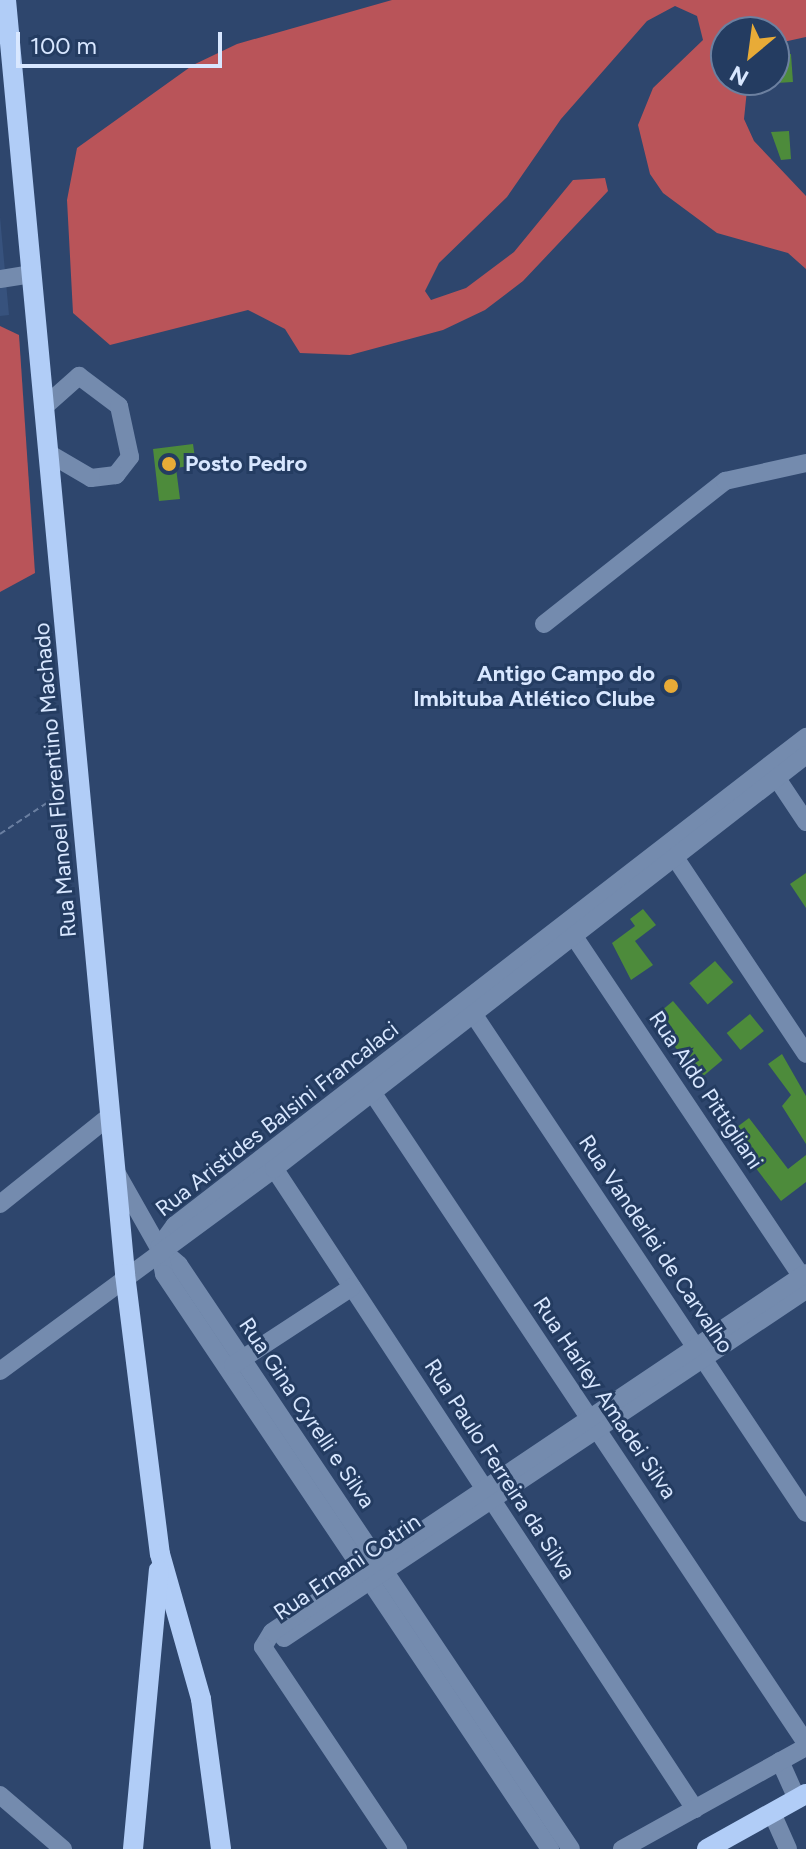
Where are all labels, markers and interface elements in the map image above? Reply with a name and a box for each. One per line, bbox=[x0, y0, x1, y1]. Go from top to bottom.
scale bar bbox=[20, 16, 226, 66]
north arrow bbox=[710, 16, 790, 96]
text: 100 m bbox=[30, 31, 97, 60]
text: N bbox=[725, 60, 753, 92]
place label: Posto Pedro bbox=[185, 451, 307, 477]
marker: Posto Pedro bbox=[160, 455, 178, 473]
street label: Rua Manoel Florentino Machado bbox=[28, 622, 82, 938]
place label: Antigo Campo do Imbituba Atlético Clube bbox=[413, 660, 655, 712]
marker: Antigo Campo do Imbituba Atlético Clube bbox=[662, 677, 680, 695]
street label: Rua Aldo Pittigliani bbox=[643, 1006, 769, 1174]
street label: Rua Aristides Balsini Francalaci bbox=[150, 1016, 404, 1222]
street label: Rua Vanderlei de Carvalho bbox=[573, 1130, 739, 1358]
street label: Rua Harley Amadei Silva bbox=[528, 1292, 682, 1504]
street label: Rua Gina Cyrelli e Silva bbox=[233, 1313, 381, 1513]
street label: Rua Paulo Ferreira da Silva bbox=[419, 1354, 581, 1584]
street label: Rua Ernani Cotrin bbox=[269, 1508, 425, 1626]

